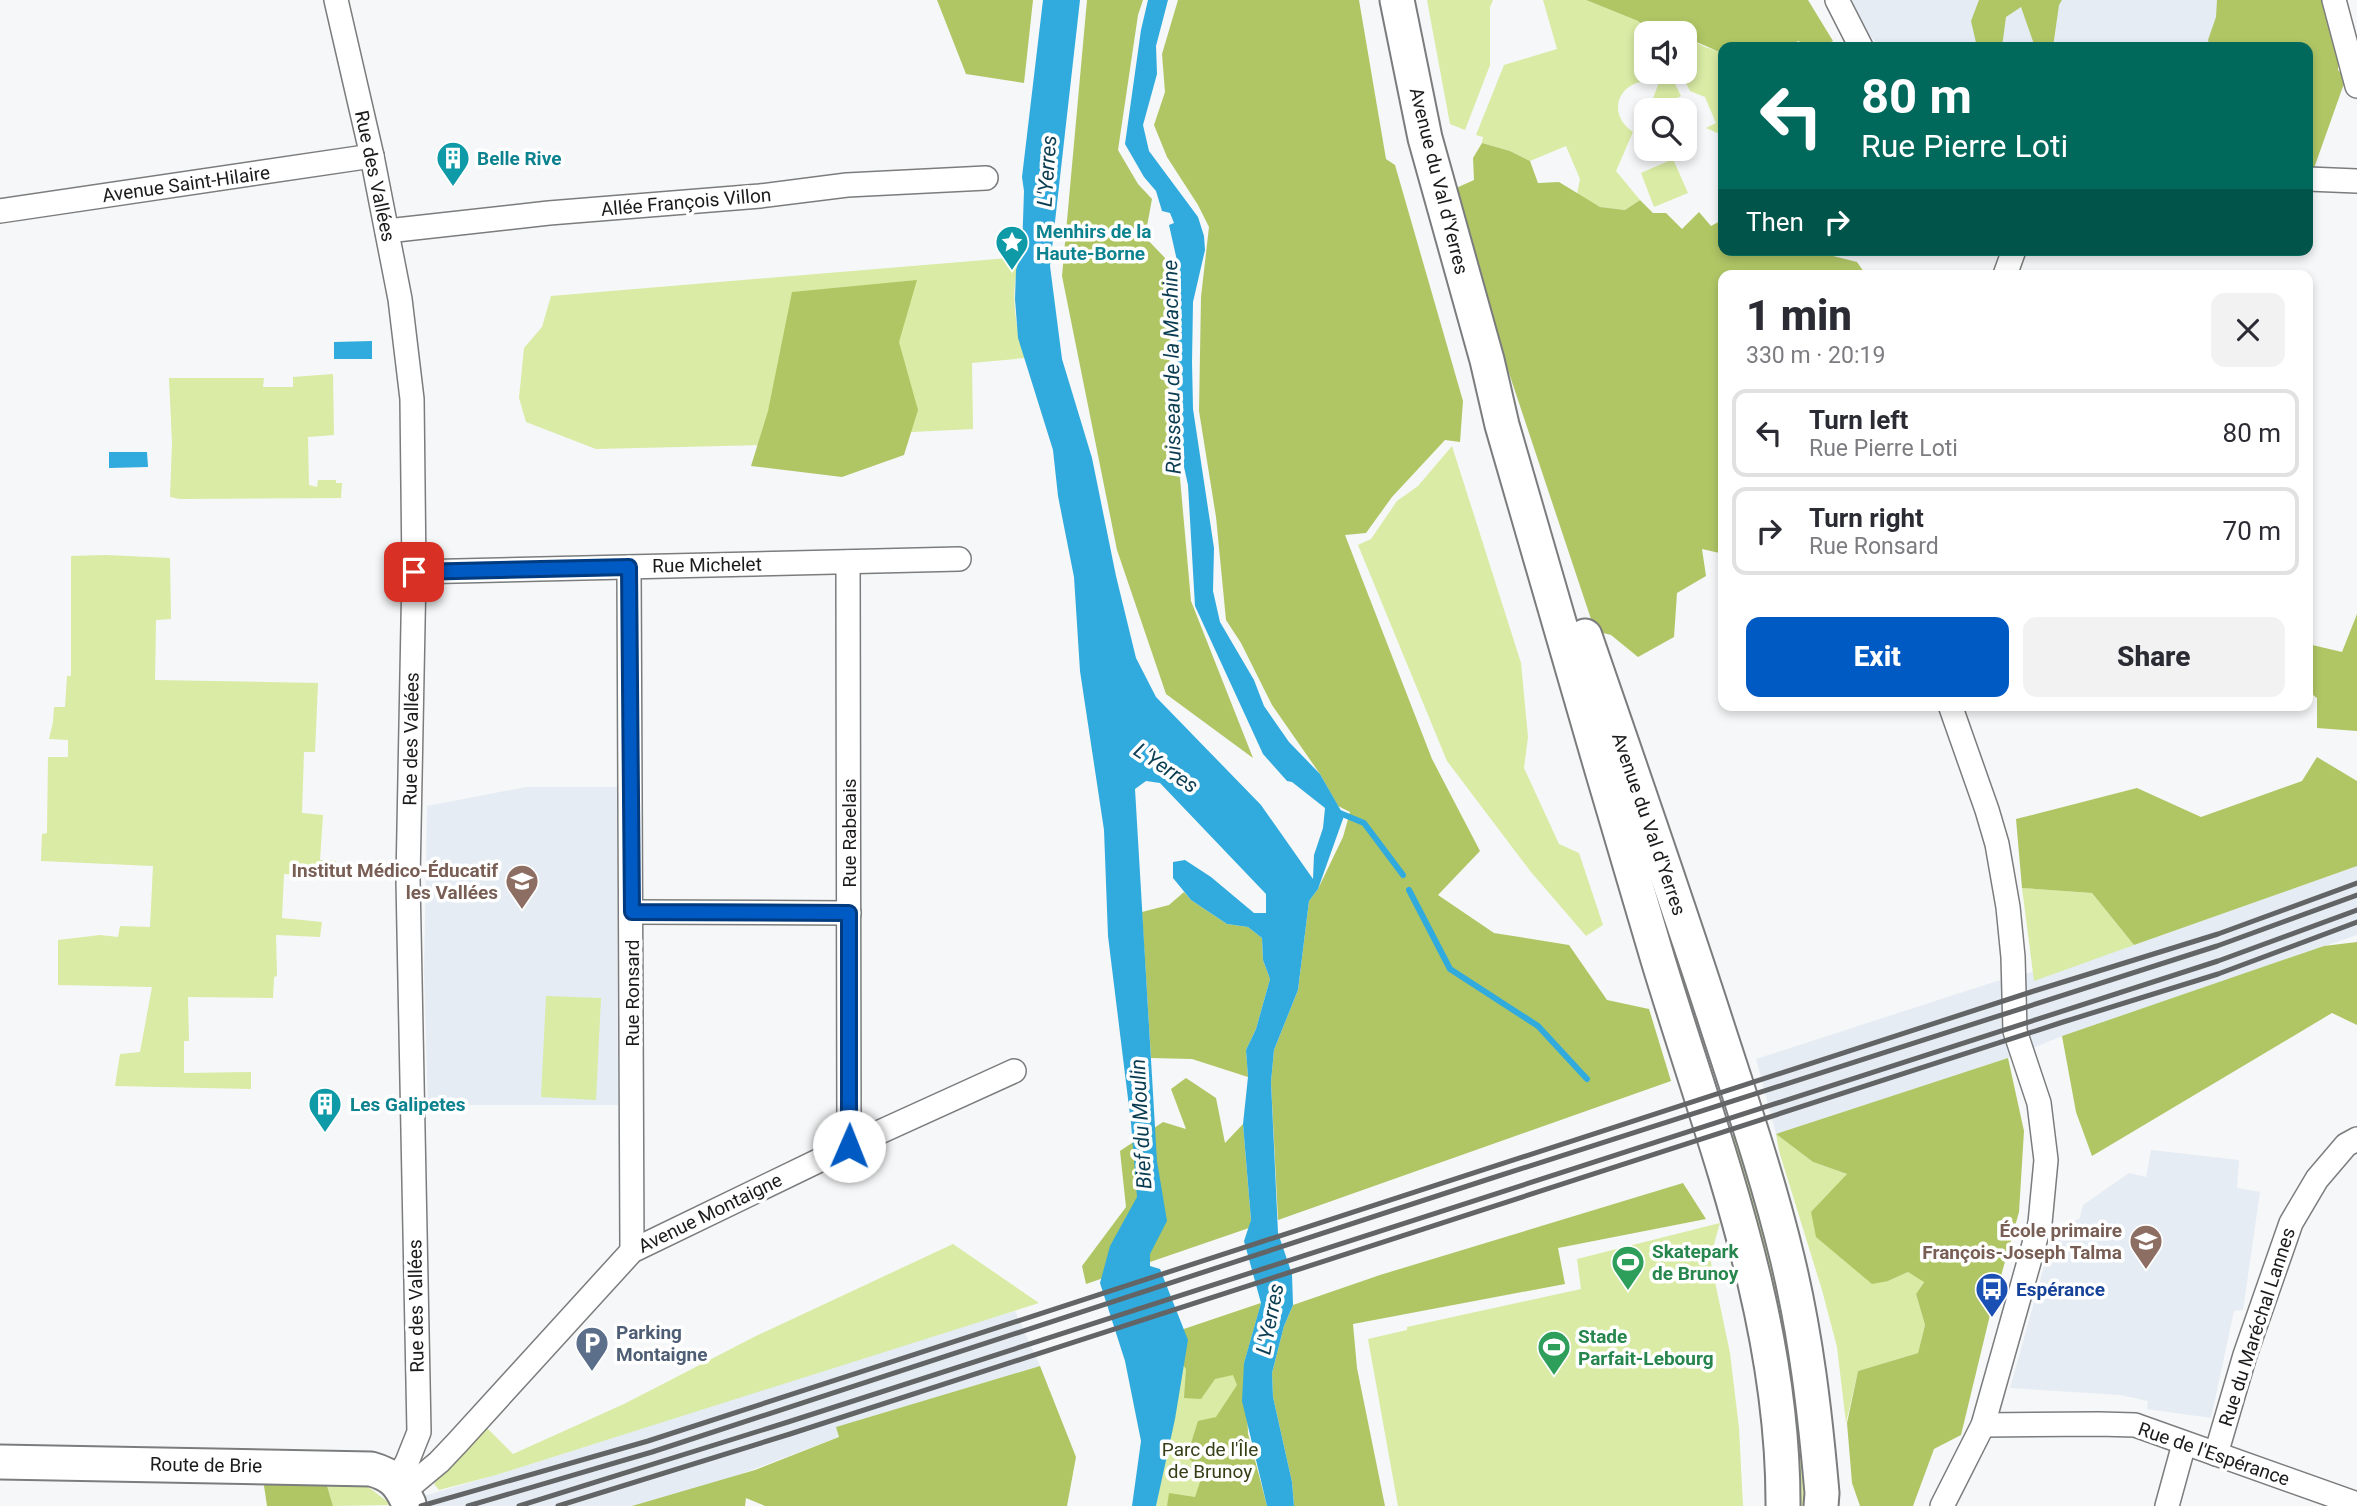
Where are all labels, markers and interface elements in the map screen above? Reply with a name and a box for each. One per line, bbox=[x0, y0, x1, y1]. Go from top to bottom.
map controls bbox=[1634, 21, 1697, 161]
button: sound bbox=[1634, 21, 1697, 84]
text: 80 m bbox=[1861, 68, 1972, 125]
icon: left bbox=[1746, 70, 1837, 161]
street label: Avenue du Val d'Yerres bbox=[1405, 85, 1473, 277]
button: search bbox=[1634, 98, 1697, 161]
street label: Rue des Vallées bbox=[350, 108, 400, 244]
text: Rue Pierre Loti bbox=[1861, 127, 2068, 165]
water label: L'Yerres bbox=[1033, 134, 1061, 208]
building icon: Belle Rive bbox=[434, 139, 472, 188]
place label: Belle Rive bbox=[477, 147, 561, 170]
street label: Avenue Saint-Hilaire bbox=[101, 161, 271, 207]
street label: Allée François Villon bbox=[600, 183, 772, 221]
icon: right bbox=[1818, 203, 1856, 241]
text: Then bbox=[1746, 207, 1804, 237]
place label: Menhirs de la Haute-Borne bbox=[1036, 220, 1152, 265]
place icon: Menhirs de la Haute-Borne bbox=[993, 223, 1031, 272]
water label: Ruisseau de la Machine bbox=[1158, 259, 1186, 474]
text: 1 min bbox=[1746, 291, 1852, 340]
button: close bbox=[2211, 293, 2285, 367]
text: 330 m · 20:19 bbox=[1746, 342, 1885, 369]
text: Turn left bbox=[1809, 405, 1908, 435]
icon: left bbox=[1750, 414, 1788, 452]
text: 80 m bbox=[2223, 418, 2281, 448]
text: Rue Pierre Loti bbox=[1809, 435, 1958, 462]
text: Turn right bbox=[1809, 503, 1924, 533]
icon: right bbox=[1750, 512, 1788, 550]
text: 70 m bbox=[2223, 516, 2281, 546]
text: Rue Ronsard bbox=[1809, 533, 1939, 560]
pin bbox=[384, 542, 444, 602]
icon: arrive bbox=[395, 553, 433, 591]
street label: Rue Michelet bbox=[652, 553, 762, 577]
button: Exit bbox=[1746, 617, 2009, 697]
button: Share bbox=[2023, 617, 2285, 697]
street label: Rue des Vallées bbox=[398, 672, 424, 806]
street label: Avenue du Val d'Yerres bbox=[1607, 730, 1691, 918]
water label: L'Yerres bbox=[1130, 738, 1202, 798]
street label: Rue Rabelais bbox=[838, 778, 861, 888]
place label: Institut Médico-Éducatif les Vallées bbox=[291, 859, 498, 904]
school or university icon: Institut Médico-Éducatif les Vallées bbox=[503, 862, 541, 911]
street label: Rue Ronsard bbox=[621, 939, 644, 1047]
water label: Bief du Moulin bbox=[1126, 1058, 1156, 1190]
building icon: Les Galipetes bbox=[306, 1085, 344, 1134]
place label: Les Galipetes bbox=[350, 1093, 466, 1116]
position arrow bbox=[812, 1109, 886, 1183]
street label: Avenue Montaigne bbox=[634, 1168, 786, 1258]
place label: École primaire François-Joseph Talma bbox=[1922, 1219, 2122, 1264]
school or university icon: École primaire François-Joseph Talma bbox=[2127, 1222, 2165, 1271]
street label: Rue du Maréchal Lannes bbox=[2214, 1225, 2300, 1429]
street label: Rue des Vallées bbox=[403, 1239, 429, 1373]
place label: Skatepark de Brunoy bbox=[1652, 1240, 1740, 1285]
sports icon: Skatepark de Brunoy bbox=[1609, 1243, 1647, 1292]
bus stop icon: Espérance bbox=[1973, 1270, 2011, 1319]
place label: Espérance bbox=[2016, 1278, 2105, 1301]
water label: L'Yerres bbox=[1251, 1281, 1289, 1357]
place label: Parking Montaigne bbox=[616, 1321, 707, 1366]
parking icon: Parking Montaigne bbox=[573, 1324, 611, 1373]
place label: Stade Parfait-Lebourg bbox=[1578, 1325, 1714, 1370]
sports icon: Stade Parfait-Lebourg bbox=[1535, 1328, 1573, 1377]
street label: Rue de l'Espérance bbox=[2135, 1417, 2293, 1491]
park label: Parc de l'Île de Brunoy bbox=[1162, 1438, 1258, 1483]
street label: Route de Brie bbox=[150, 1453, 262, 1477]

